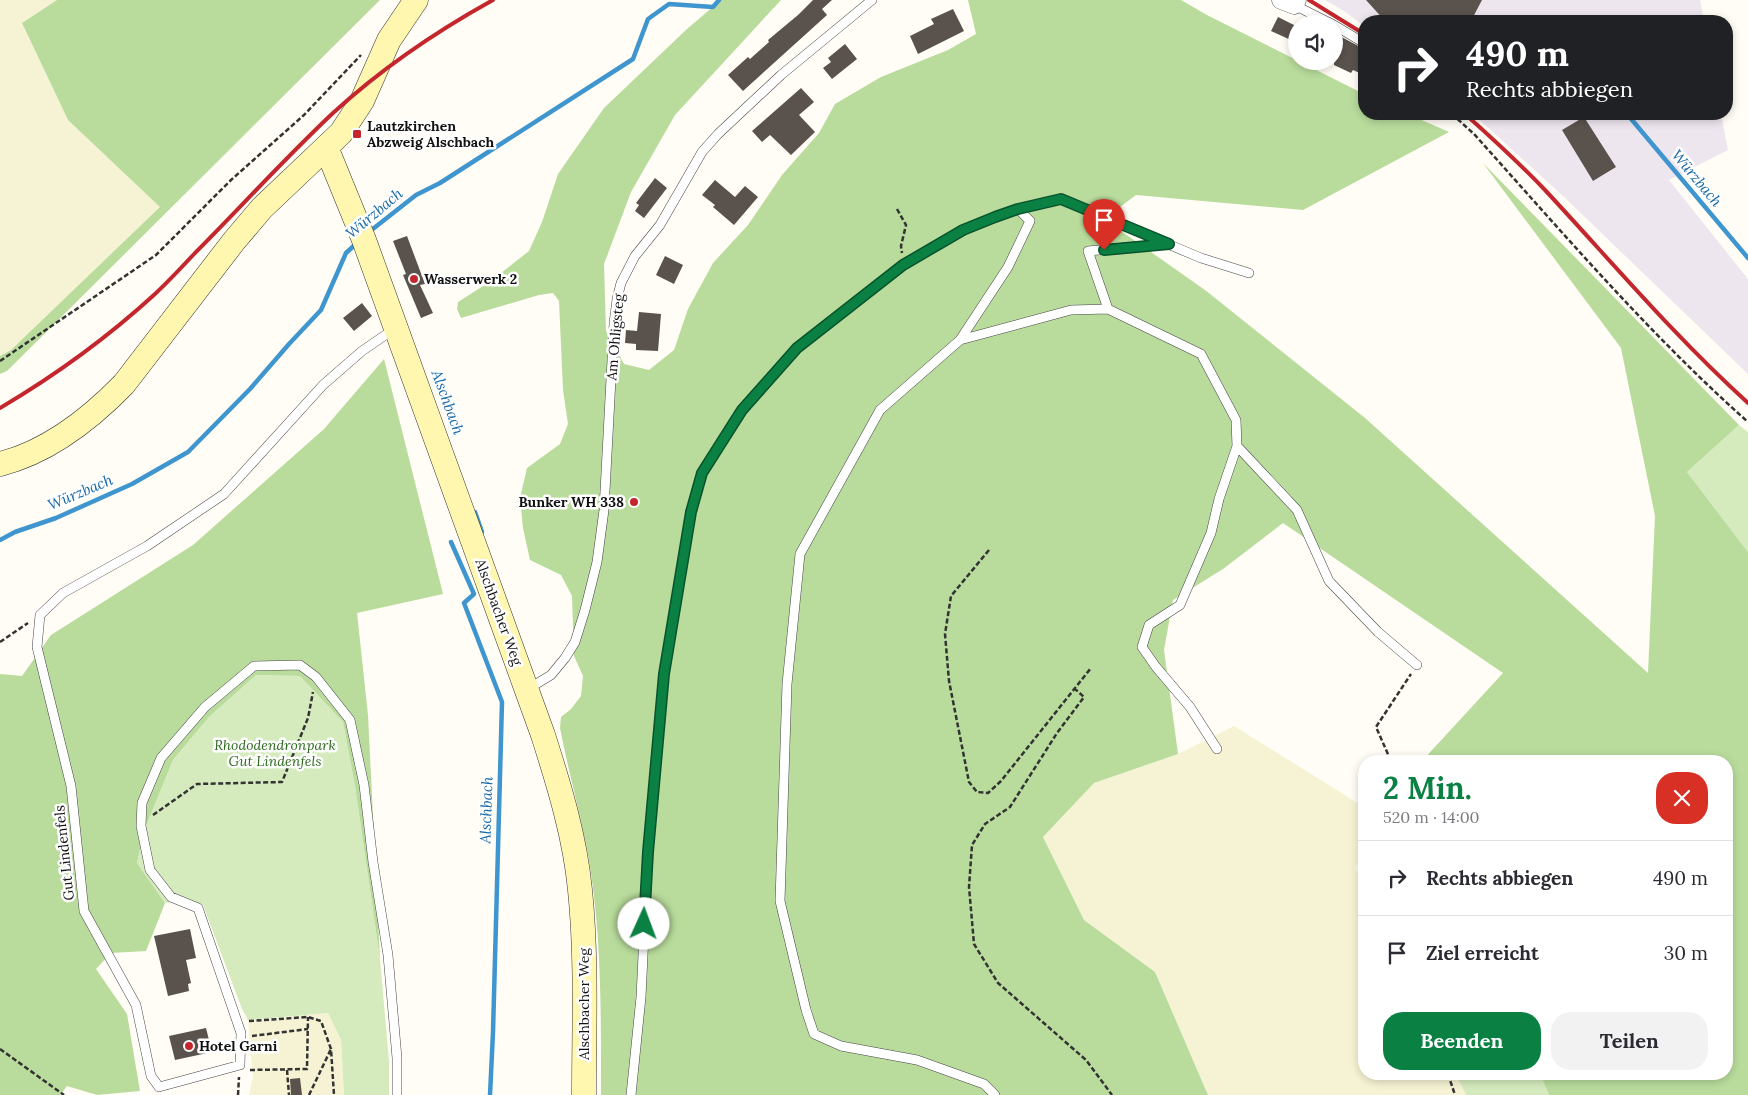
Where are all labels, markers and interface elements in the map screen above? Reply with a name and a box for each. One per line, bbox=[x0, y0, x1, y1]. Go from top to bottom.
map controls bbox=[1288, 15, 1343, 70]
button: sound bbox=[1288, 15, 1343, 70]
text: 490 m bbox=[1466, 31, 1569, 76]
icon: right bbox=[1383, 35, 1448, 100]
text: Rechts abbiegen bbox=[1466, 75, 1633, 103]
place label: Lautzkirchen Abzweig Alschbach bbox=[367, 117, 494, 151]
marker: Lautzkirchen Abzweig Alschbach bbox=[351, 128, 363, 140]
water label: Würzbach bbox=[1668, 146, 1727, 211]
water label: Würzbach bbox=[342, 183, 407, 242]
pin bbox=[1083, 199, 1125, 250]
icon: arrive bbox=[1090, 206, 1118, 234]
place label: Wasserwerk 2 bbox=[424, 270, 517, 288]
marker: Wasserwerk 2 bbox=[408, 273, 420, 285]
street label: Am Ohligsteg bbox=[602, 293, 628, 382]
water label: Alschbach bbox=[427, 366, 469, 437]
water label: Würzbach bbox=[45, 470, 116, 514]
place label: Bunker WH 338 bbox=[518, 493, 624, 511]
marker: Bunker WH 338 bbox=[628, 496, 640, 508]
street label: Alschbacher Weg bbox=[471, 555, 527, 668]
park label: Rhododendronpark Gut Lindenfels bbox=[214, 736, 336, 770]
text: 2 Min. bbox=[1383, 769, 1472, 807]
button: close bbox=[1656, 772, 1708, 824]
water label: Alschbach bbox=[475, 776, 497, 845]
street label: Gut Lindenfels bbox=[50, 805, 78, 901]
text: 520 m · 14:00 bbox=[1383, 807, 1480, 827]
icon: right bbox=[1383, 864, 1411, 892]
text: Rechts abbiegen bbox=[1426, 866, 1573, 890]
text: 490 m bbox=[1653, 866, 1708, 890]
position arrow bbox=[617, 897, 669, 949]
icon: arrive bbox=[1383, 939, 1411, 967]
text: Ziel erreicht bbox=[1426, 941, 1539, 965]
text: 30 m bbox=[1664, 941, 1708, 965]
street label: Alschbacher Weg bbox=[575, 948, 593, 1061]
button: Beenden bbox=[1383, 1012, 1541, 1070]
button: Teilen bbox=[1551, 1012, 1708, 1070]
place label: Hotel Garni bbox=[199, 1037, 278, 1055]
marker: Hotel Garni bbox=[183, 1040, 195, 1052]

